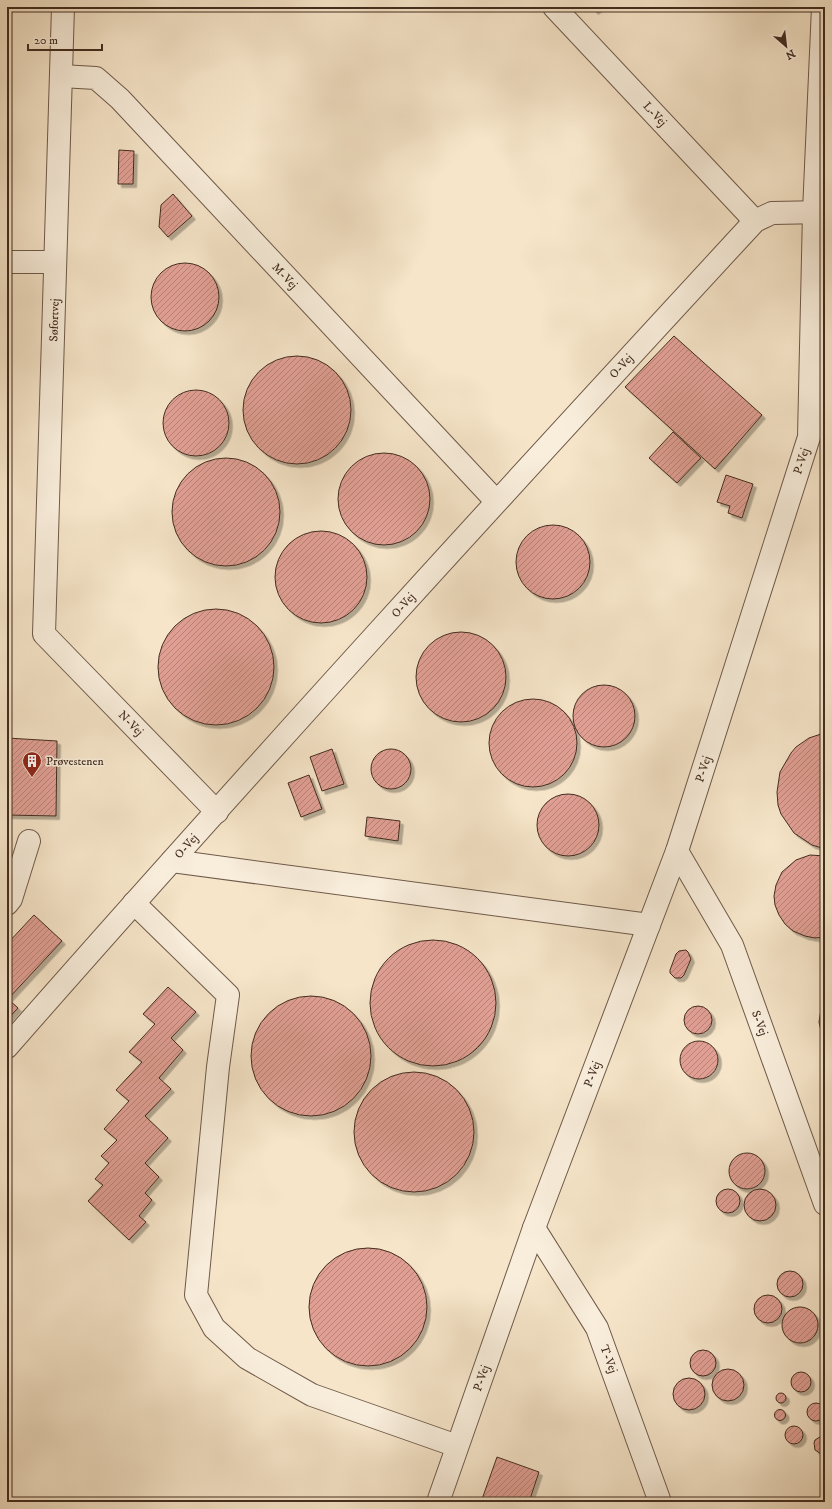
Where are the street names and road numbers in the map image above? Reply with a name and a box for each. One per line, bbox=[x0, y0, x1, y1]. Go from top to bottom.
street label: L-Vej bbox=[639, 99, 670, 130]
street label: M-Vej bbox=[269, 260, 301, 293]
street label: Søfortvej bbox=[46, 298, 63, 342]
street label: O-Vej bbox=[606, 351, 637, 382]
street label: P-Vej bbox=[790, 446, 813, 476]
street label: O-Vej bbox=[388, 590, 418, 621]
street label: N-Vej bbox=[115, 708, 146, 739]
street label: P-Vej bbox=[692, 754, 715, 784]
street label: O-Vej bbox=[171, 831, 201, 862]
street label: S-Vej bbox=[748, 1008, 771, 1038]
street label: P-Vej bbox=[581, 1059, 604, 1089]
street label: T-Vej bbox=[597, 1343, 621, 1375]
street label: P-Vej bbox=[470, 1363, 493, 1393]

